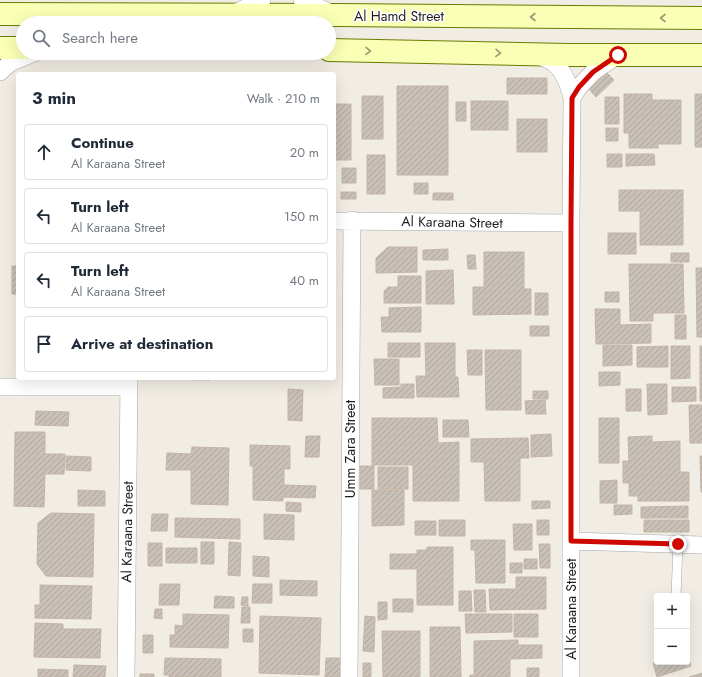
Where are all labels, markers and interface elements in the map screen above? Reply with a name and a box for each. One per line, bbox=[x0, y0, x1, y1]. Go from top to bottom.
street label: Al Hamd Street bbox=[354, 6, 445, 26]
one-way arrow bbox=[530, 13, 536, 21]
one-way arrow bbox=[660, 14, 666, 22]
search box bbox=[16, 16, 336, 60]
icon: search bbox=[30, 27, 52, 49]
text: Search here bbox=[62, 27, 138, 49]
one-way arrow bbox=[365, 46, 371, 55]
route start bbox=[609, 46, 627, 64]
one-way arrow bbox=[495, 49, 501, 57]
text: 3 min bbox=[32, 86, 76, 110]
text: Walk · 210 m bbox=[247, 89, 320, 108]
text: Continue bbox=[71, 132, 134, 154]
icon: ahead bbox=[33, 141, 55, 163]
text: 20 m bbox=[290, 143, 319, 162]
text: Al Karaana Street bbox=[71, 154, 165, 173]
text: Turn left bbox=[71, 196, 129, 218]
icon: left bbox=[33, 205, 55, 227]
text: 150 m bbox=[284, 207, 319, 226]
street label: Al Karaana Street bbox=[401, 211, 503, 233]
text: Al Karaana Street bbox=[71, 218, 165, 237]
text: Turn left bbox=[71, 260, 129, 282]
icon: left bbox=[33, 269, 55, 291]
text: 40 m bbox=[290, 271, 319, 290]
text: Al Karaana Street bbox=[71, 282, 165, 301]
icon: arrive bbox=[33, 333, 55, 355]
text: Arrive at destination bbox=[71, 333, 213, 355]
street label: Umm Zara Street bbox=[340, 399, 360, 498]
street label: Al Karaana Street bbox=[116, 481, 138, 583]
route end bbox=[669, 535, 687, 553]
street label: Al Karaana Street bbox=[561, 558, 581, 660]
map controls bbox=[654, 593, 690, 665]
button: + bbox=[654, 593, 690, 629]
button: − bbox=[654, 629, 690, 665]

